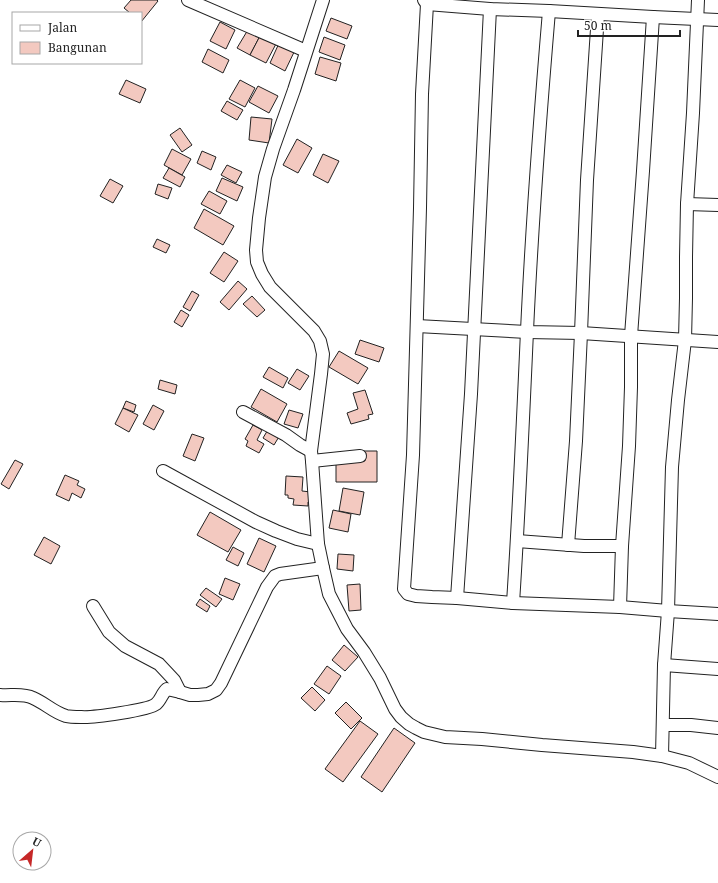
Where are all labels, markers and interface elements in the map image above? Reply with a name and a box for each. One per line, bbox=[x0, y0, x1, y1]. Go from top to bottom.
legend bbox=[12, 12, 142, 64]
scale bar bbox=[578, 12, 680, 38]
text: 50 m bbox=[584, 17, 612, 34]
text: Jalan bbox=[47, 19, 78, 36]
text: Bangunan bbox=[48, 39, 107, 56]
north arrow bbox=[12, 831, 52, 871]
text: U bbox=[30, 833, 45, 851]

